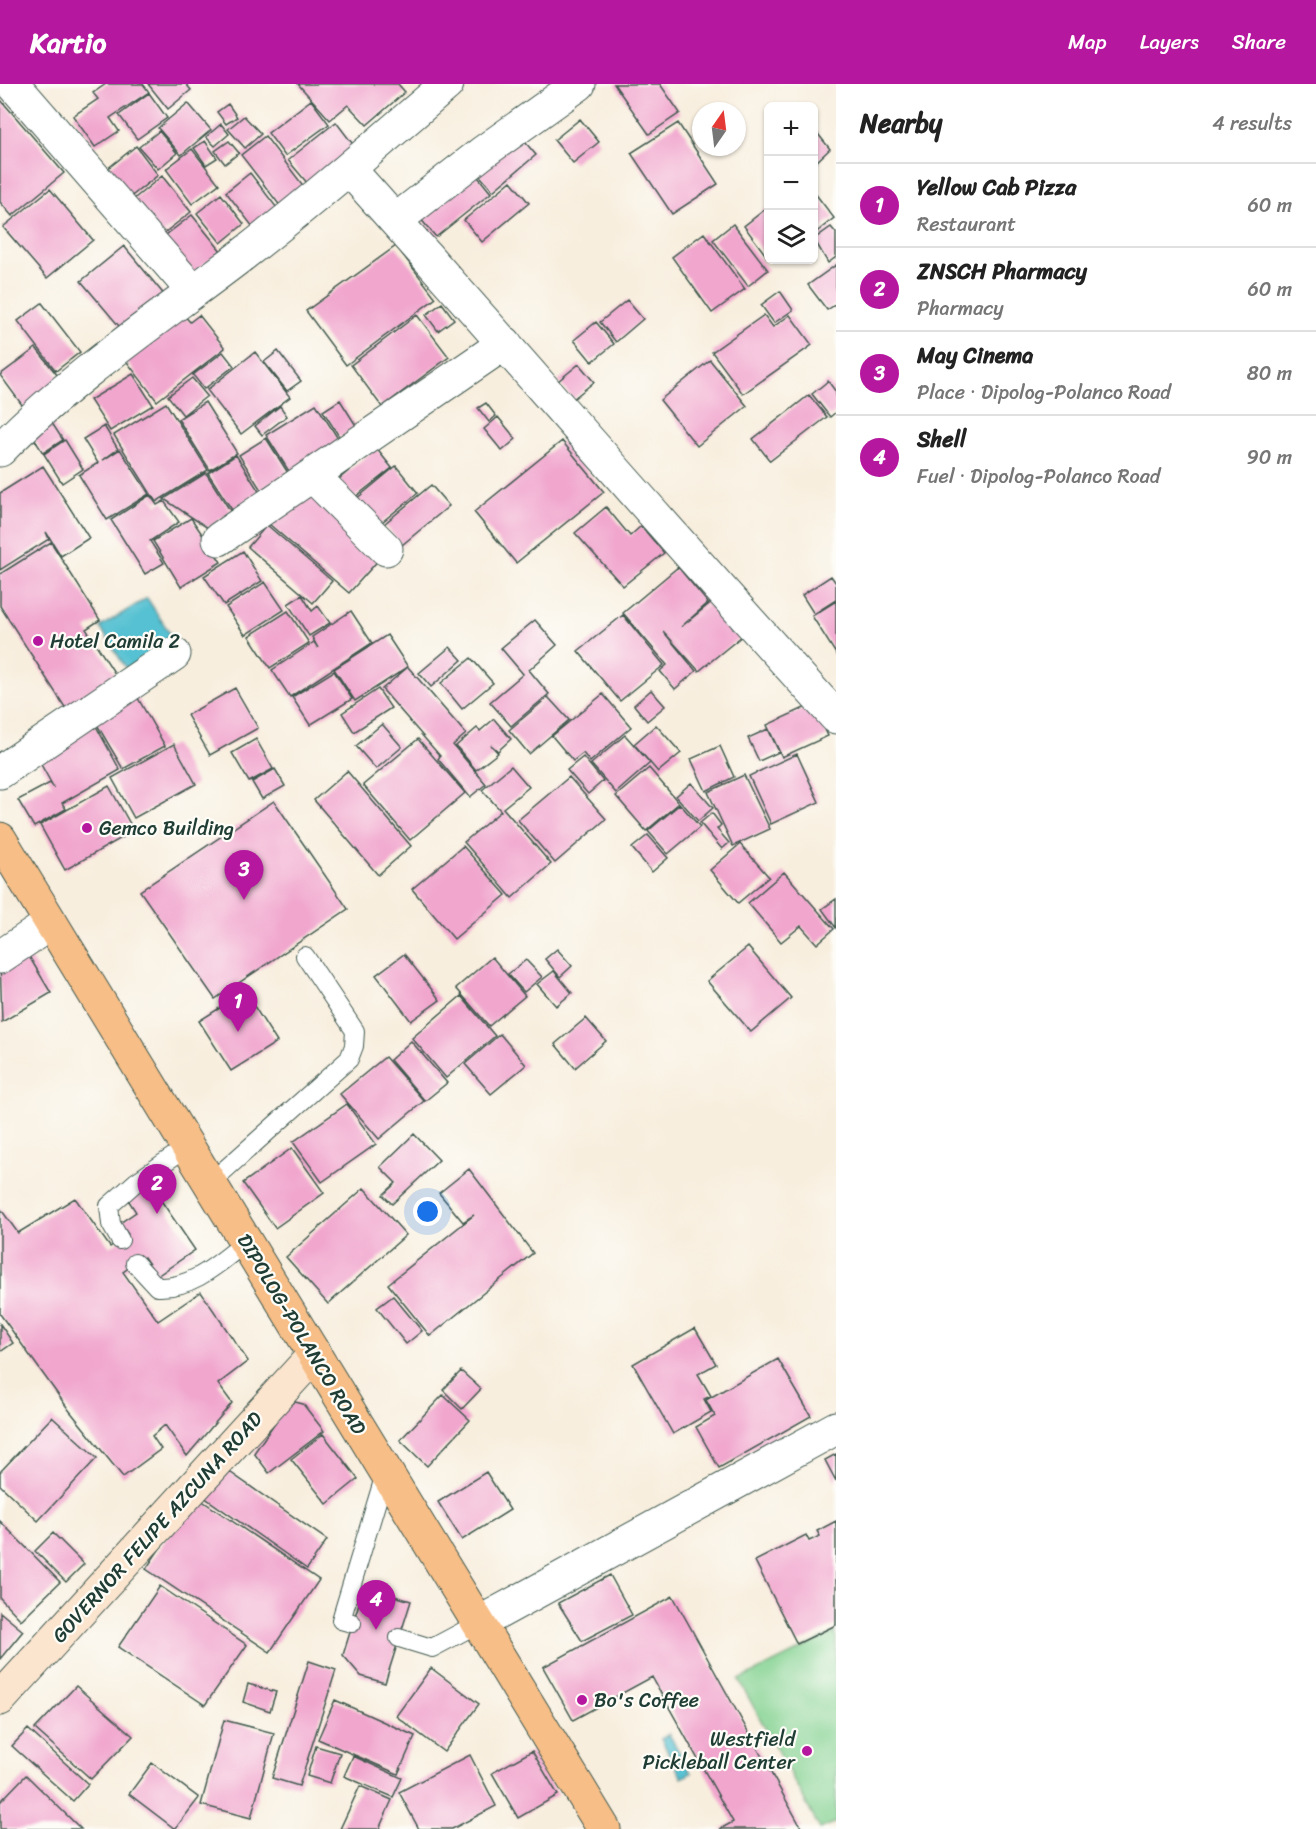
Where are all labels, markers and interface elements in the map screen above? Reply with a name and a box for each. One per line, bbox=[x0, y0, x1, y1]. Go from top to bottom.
text: Kartio bbox=[30, 18, 106, 67]
text: Map bbox=[1068, 23, 1107, 61]
text: Layers bbox=[1140, 23, 1199, 61]
text: Share bbox=[1232, 23, 1286, 61]
text: Nearby bbox=[860, 100, 942, 146]
north arrow bbox=[692, 102, 746, 156]
map controls bbox=[764, 102, 818, 264]
button: + bbox=[764, 102, 818, 156]
text: 4 results bbox=[1212, 106, 1292, 141]
button: − bbox=[764, 156, 818, 210]
text: Yellow Cab Pizza bbox=[917, 168, 1076, 207]
text: 1 bbox=[875, 188, 884, 223]
text: 60 m bbox=[1247, 188, 1292, 223]
text: Restaurant bbox=[917, 207, 1016, 242]
button: layers bbox=[764, 210, 818, 264]
text: ZNSCH Pharmacy bbox=[917, 252, 1087, 291]
text: 2 bbox=[874, 272, 885, 307]
text: 60 m bbox=[1247, 272, 1292, 307]
text: Pharmacy bbox=[917, 291, 1004, 326]
text: May Cinema bbox=[917, 336, 1033, 375]
text: 3 bbox=[874, 356, 885, 391]
text: 80 m bbox=[1247, 356, 1292, 391]
text: Place · Dipolog-Polanco Road bbox=[917, 375, 1171, 410]
text: Shell bbox=[917, 420, 966, 459]
text: 4 bbox=[873, 440, 886, 475]
text: 90 m bbox=[1247, 440, 1292, 475]
text: Fuel · Dipolog-Polanco Road bbox=[917, 459, 1160, 494]
place label: Hotel Camila 2 bbox=[50, 624, 181, 659]
marker: Hotel Camila 2 bbox=[31, 634, 45, 648]
place label: Gemco Building bbox=[99, 811, 234, 846]
marker: Gemco Building bbox=[80, 821, 94, 835]
pin: 3 bbox=[224, 850, 264, 900]
pin: 1 bbox=[218, 982, 258, 1032]
pin: 2 bbox=[138, 1164, 176, 1214]
your location bbox=[413, 1197, 442, 1226]
street label: DIPOLOG-POLANCO ROAD bbox=[227, 1227, 376, 1442]
street label: GOVERNOR FELIPE AZCUNA ROAD bbox=[43, 1403, 272, 1651]
pin: 4 bbox=[356, 1580, 395, 1630]
place label: Bo's Coffee bbox=[594, 1683, 699, 1718]
marker: Bo's Coffee bbox=[575, 1693, 589, 1707]
place label: Westfield Pickleball Center bbox=[642, 1722, 796, 1780]
marker: Westfield Pickleball Center bbox=[800, 1744, 814, 1758]

